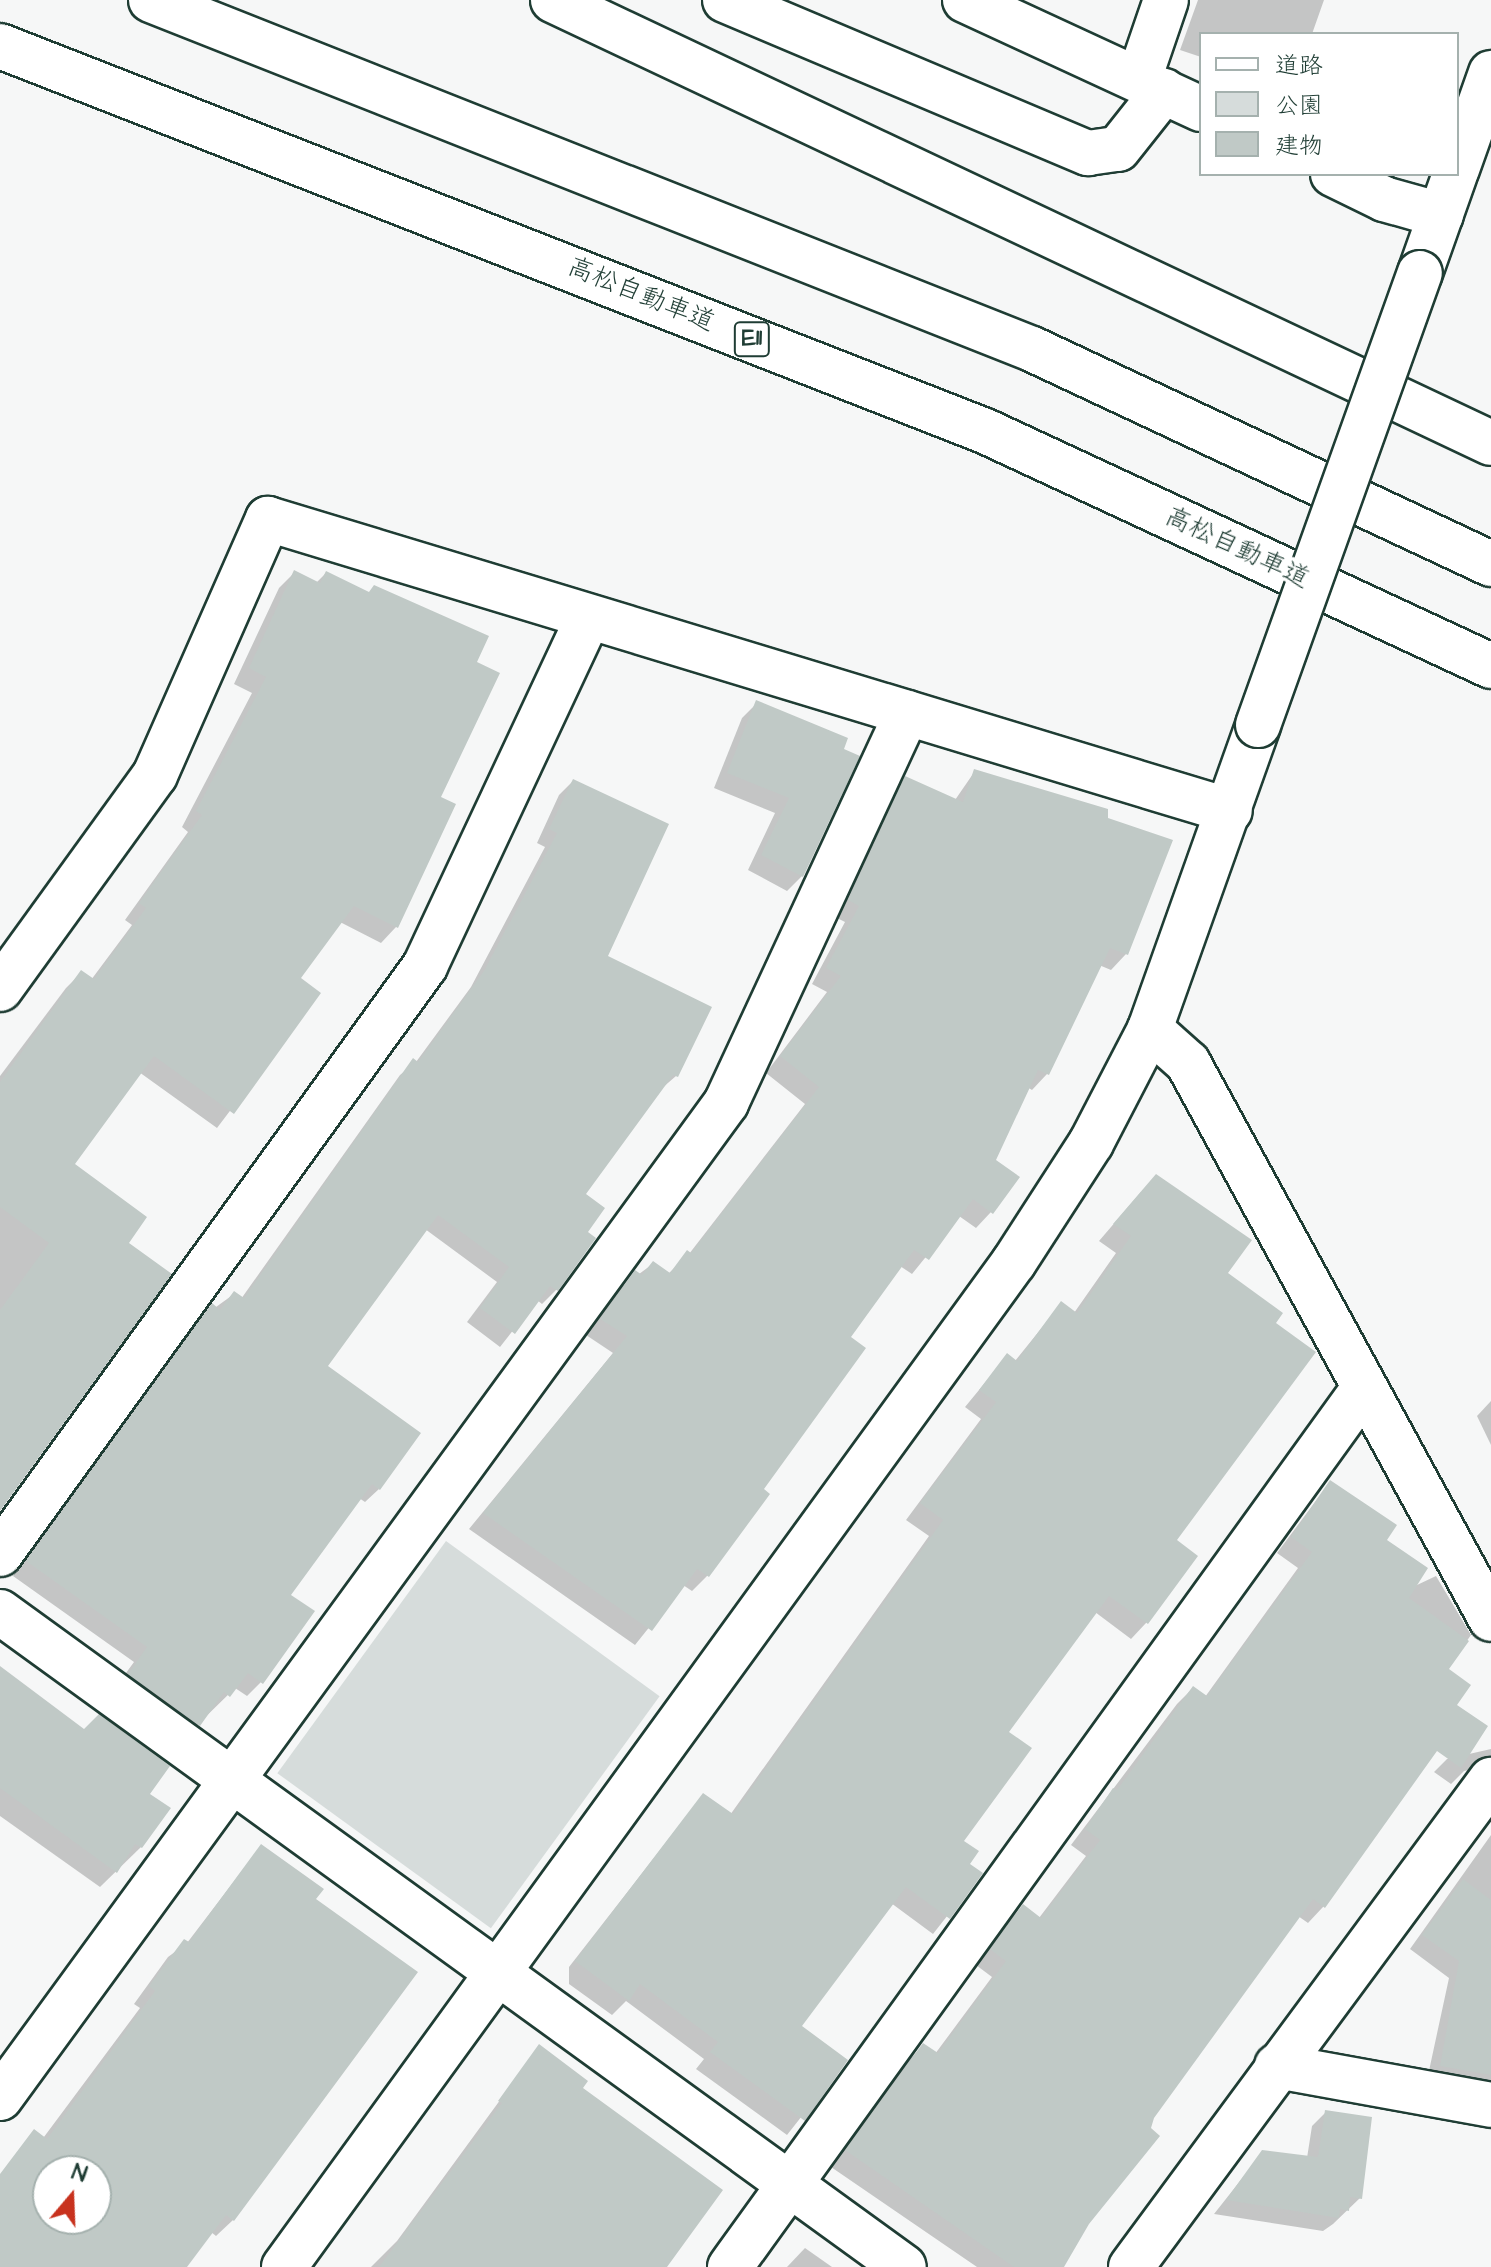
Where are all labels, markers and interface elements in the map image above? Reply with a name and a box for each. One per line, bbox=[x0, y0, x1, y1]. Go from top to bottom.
legend bbox=[1199, 32, 1459, 176]
text: 道路 bbox=[1275, 49, 1323, 83]
text: 公園 bbox=[1275, 89, 1323, 123]
text: 建物 bbox=[1275, 129, 1323, 163]
street label: 高松自動車道 bbox=[563, 251, 719, 339]
road number: E11 bbox=[732, 319, 772, 359]
street label: 高松自動車道 bbox=[1160, 501, 1314, 595]
north arrow bbox=[32, 2155, 112, 2235]
text: N bbox=[68, 2157, 91, 2191]

